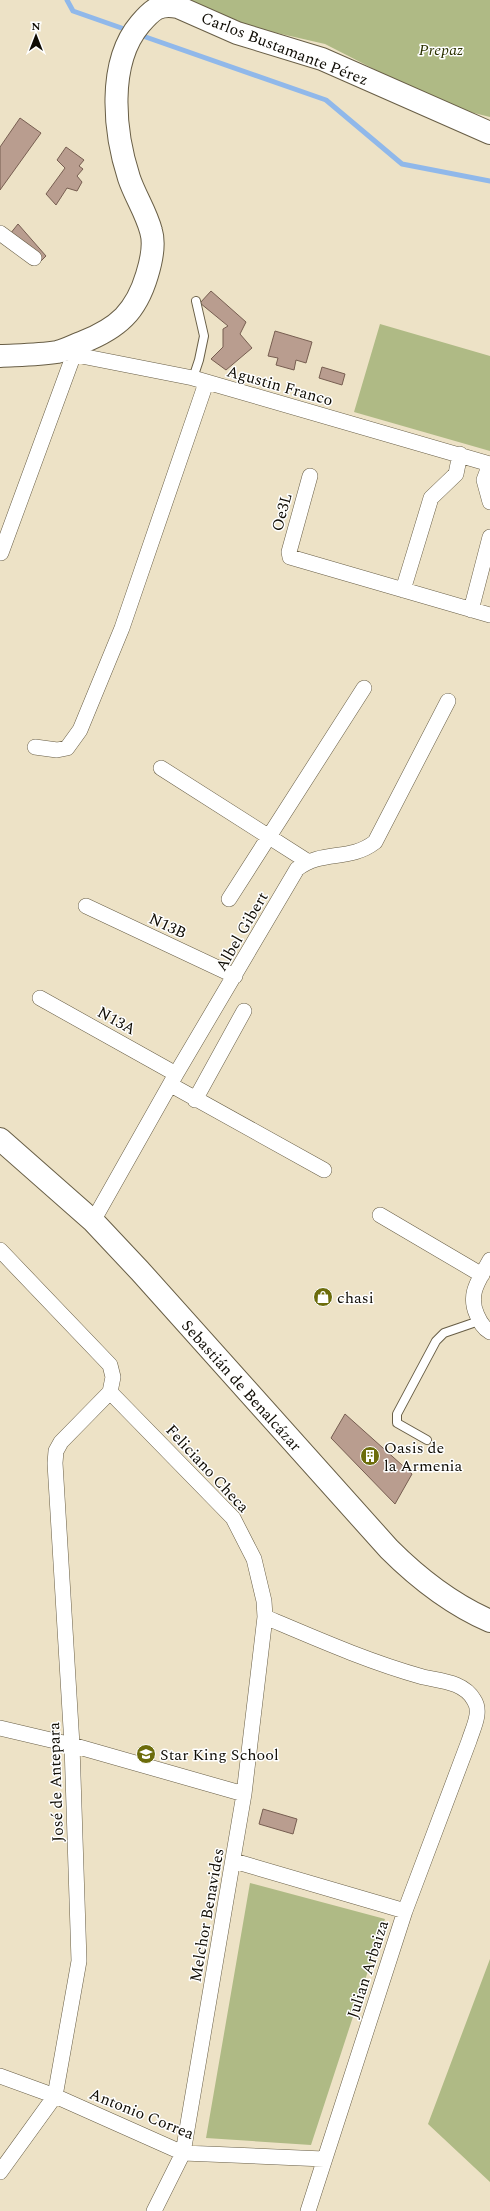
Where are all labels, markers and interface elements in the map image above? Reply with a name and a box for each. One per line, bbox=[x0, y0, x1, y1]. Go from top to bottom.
street label: Carlos Bustamante Pérez bbox=[198, 6, 372, 92]
north arrow bbox=[16, 16, 56, 56]
text: N bbox=[32, 18, 41, 35]
park label: Prepaz bbox=[419, 38, 463, 62]
street label: Agustin Franco bbox=[224, 359, 336, 413]
street label: Oe3L bbox=[265, 490, 299, 534]
street label: Albel Gibert bbox=[209, 887, 274, 976]
street label: N13B bbox=[145, 907, 190, 945]
street label: N13A bbox=[93, 1000, 140, 1041]
shop icon: chasi bbox=[312, 1286, 334, 1308]
place label: chasi bbox=[337, 1286, 374, 1310]
street label: Sebastián de Benalcázar bbox=[175, 1314, 307, 1457]
street label: Feliciano Checa bbox=[160, 1419, 255, 1518]
place label: Oasis de la Armenia bbox=[384, 1436, 463, 1478]
building icon: Oasis de la Armenia bbox=[359, 1445, 381, 1467]
street label: José de Antepara bbox=[42, 1721, 70, 1842]
school or university icon: Star King School bbox=[135, 1743, 157, 1765]
place label: Star King School bbox=[160, 1743, 279, 1767]
street label: Melchor Benavides bbox=[183, 1846, 231, 1984]
street label: Julian Arbaiza bbox=[341, 1917, 395, 2021]
street label: Antonio Correa bbox=[86, 2082, 198, 2146]

